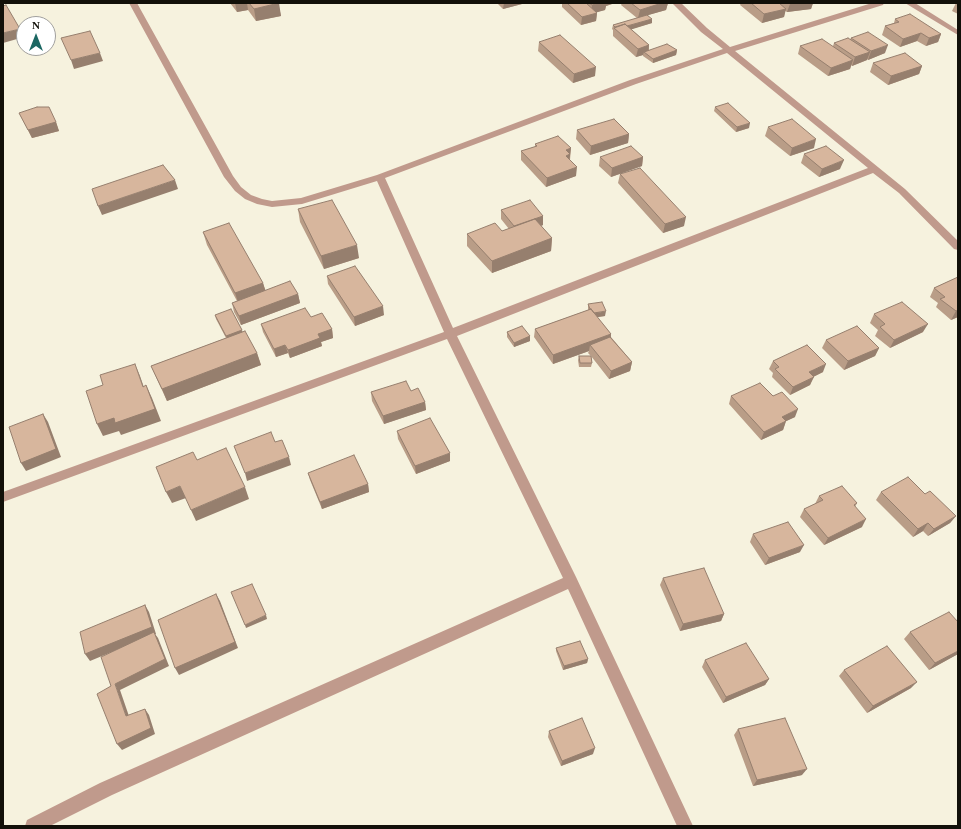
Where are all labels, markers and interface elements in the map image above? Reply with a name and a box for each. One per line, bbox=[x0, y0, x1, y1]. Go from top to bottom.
north arrow bbox=[16, 16, 56, 56]
text: N bbox=[32, 19, 40, 31]

